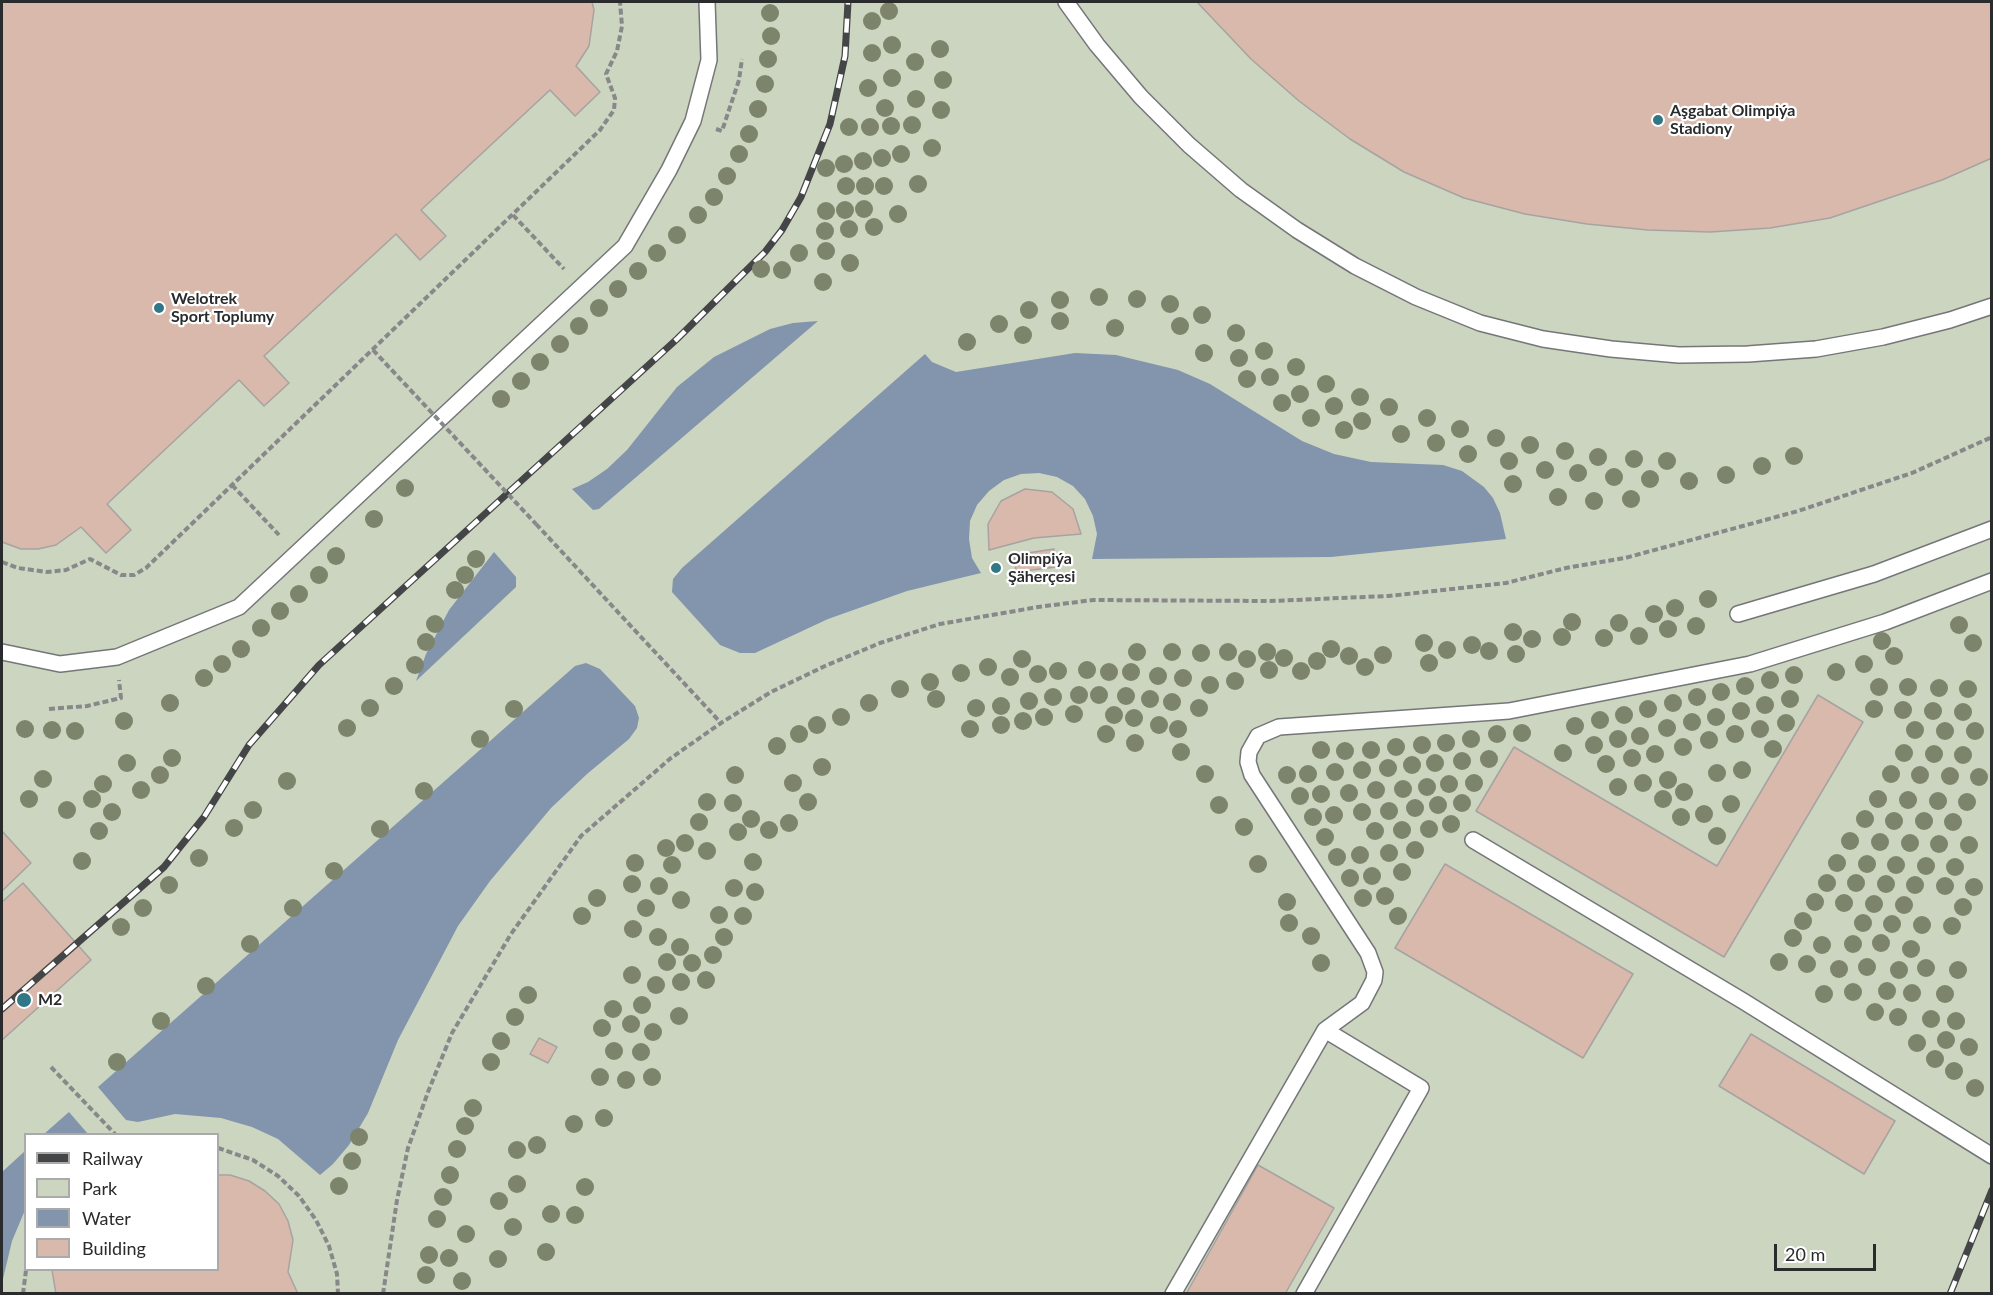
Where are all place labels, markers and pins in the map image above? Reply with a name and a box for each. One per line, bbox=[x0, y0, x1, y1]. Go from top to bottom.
place label: Aşgabat Olimpiýa Stadiony bbox=[1670, 101, 1795, 139]
marker: Aşgabat Olimpiýa Stadiony bbox=[1651, 113, 1665, 127]
place label: Welotrek Sport Toplumy bbox=[171, 289, 274, 327]
marker: Welotrek Sport Toplumy bbox=[152, 301, 166, 315]
place label: Olimpiýa Şäherçesi bbox=[1008, 549, 1075, 587]
marker: Olimpiýa Şäherçesi bbox=[989, 561, 1003, 575]
place label: M2 bbox=[38, 990, 62, 1010]
marker: M2 bbox=[15, 991, 33, 1009]

